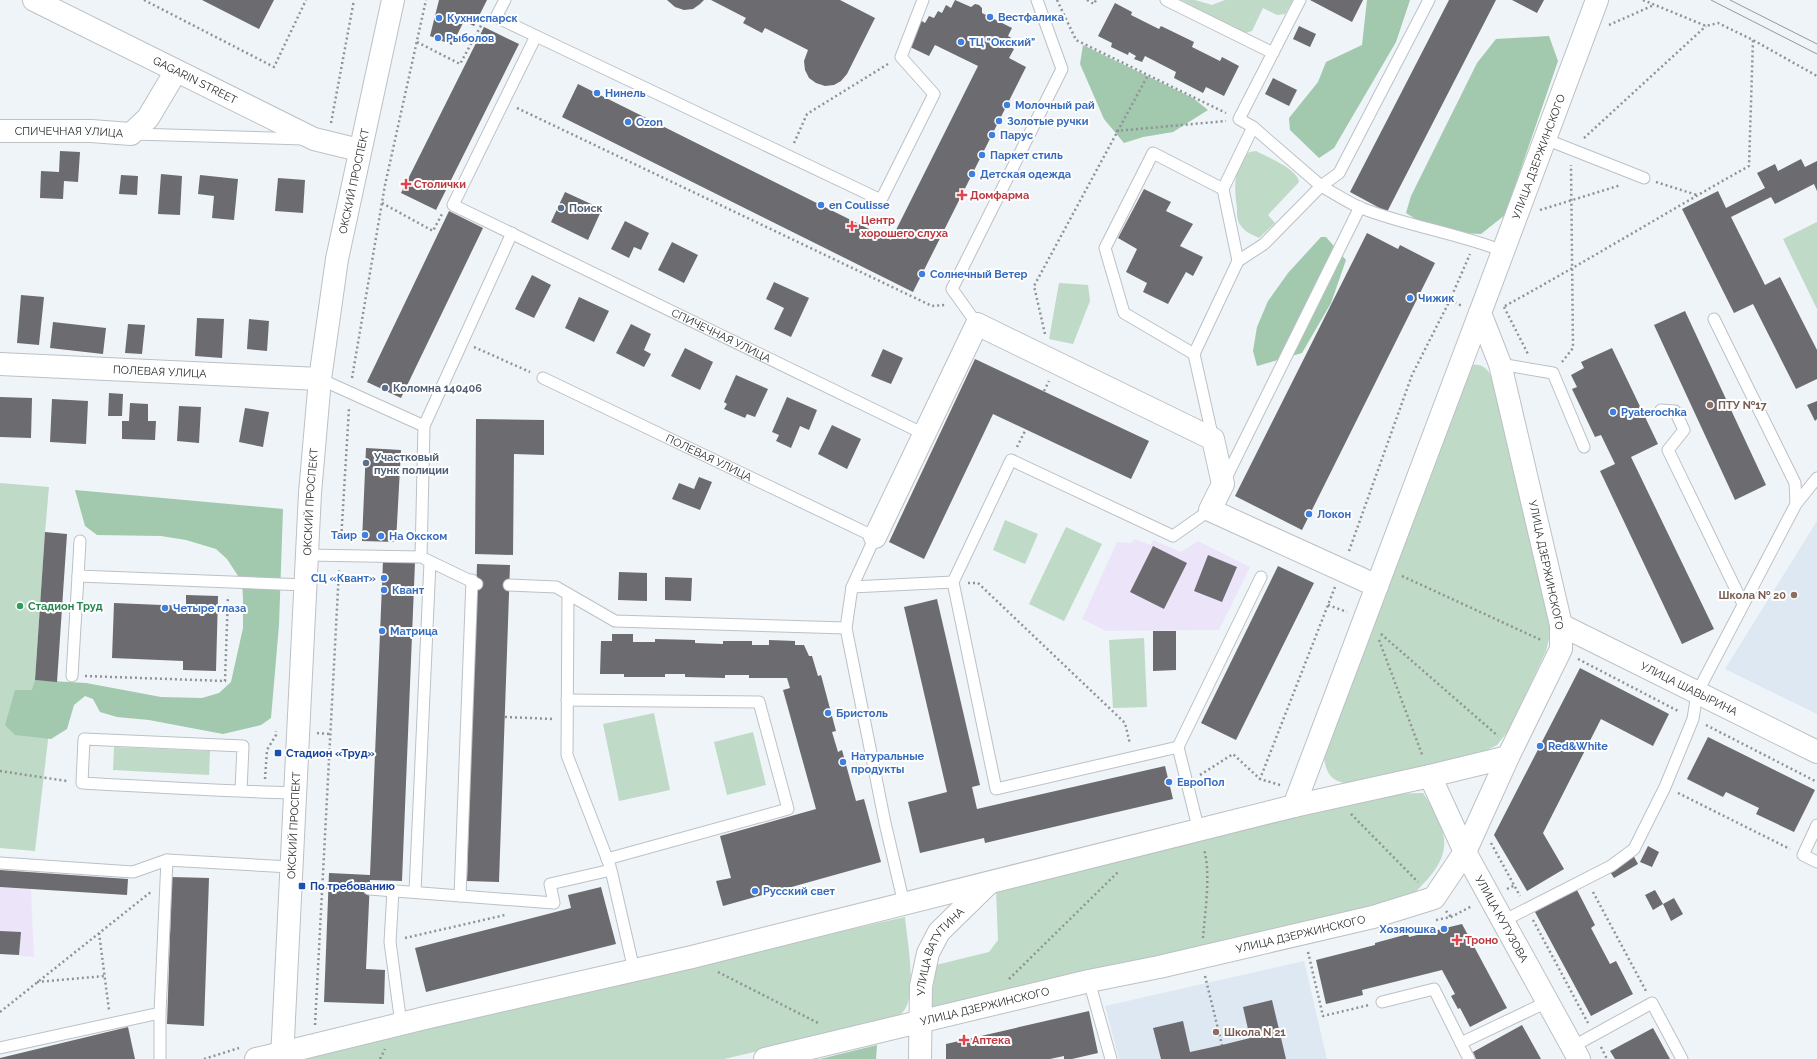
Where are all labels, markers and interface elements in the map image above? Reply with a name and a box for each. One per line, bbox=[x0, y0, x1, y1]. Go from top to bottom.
place label: Вестфалика bbox=[998, 11, 1064, 24]
place label: Кухниспарск bbox=[447, 12, 519, 25]
marker: Вестфалика bbox=[985, 12, 995, 22]
marker: Кухниспарск bbox=[434, 13, 444, 23]
place label: Рыболов bbox=[446, 32, 494, 45]
marker: Рыболов bbox=[433, 33, 443, 43]
place label: ТЦ "Окский" bbox=[969, 36, 1035, 49]
marker: ТЦ "Окский" bbox=[956, 37, 966, 47]
street label: GAGARIN STREET bbox=[151, 54, 240, 107]
place label: Нинель bbox=[605, 87, 646, 100]
marker: Нинель bbox=[592, 88, 602, 98]
street label: УЛИЦА ДЗЕРЖИНСКОГО bbox=[1509, 92, 1568, 221]
place label: Молочный рай bbox=[1015, 99, 1095, 112]
marker: Молочный рай bbox=[1002, 100, 1012, 110]
place label: Золотые ручки bbox=[1007, 115, 1089, 128]
place label: Ozon bbox=[636, 116, 663, 129]
marker: Золотые ручки bbox=[994, 116, 1004, 126]
marker: Ozon bbox=[623, 117, 633, 127]
street label: СПИЧЕЧНАЯ УЛИЦА bbox=[15, 125, 124, 140]
street label: ОКСКИЙ ПРОСПЕКТ bbox=[336, 127, 372, 235]
place label: Парус bbox=[1000, 129, 1033, 142]
marker: Парус bbox=[987, 130, 997, 140]
place label: Паркет стиль bbox=[990, 149, 1063, 162]
marker: Паркет стиль bbox=[977, 150, 987, 160]
place label: Детская одежда bbox=[980, 168, 1071, 181]
marker: Детская одежда bbox=[967, 169, 977, 179]
place label: Столички bbox=[414, 178, 466, 191]
marker: Столички bbox=[401, 179, 411, 189]
place label: Домфарма bbox=[970, 189, 1029, 202]
marker: Домфарма bbox=[957, 190, 967, 200]
place label: en Coulisse bbox=[829, 199, 890, 212]
marker: en Coulisse bbox=[816, 200, 826, 210]
place label: Поиск bbox=[569, 202, 604, 215]
marker: Поиск bbox=[556, 203, 566, 213]
place label: Центр хорошего слуха bbox=[861, 214, 948, 240]
marker: Центр хорошего слуха bbox=[846, 220, 858, 232]
place label: Солнечный Ветер bbox=[930, 268, 1027, 281]
marker: Солнечный Ветер bbox=[917, 269, 927, 279]
place label: Чижик bbox=[1418, 292, 1455, 305]
marker: Чижик bbox=[1405, 293, 1415, 303]
street label: СПИЧЕЧНАЯ УЛИЦА bbox=[669, 306, 773, 365]
street label: ПОЛЕВАЯ УЛИЦА bbox=[113, 363, 208, 380]
place label: Коломна 140406 bbox=[393, 382, 482, 395]
marker: Коломна 140406 bbox=[380, 383, 390, 393]
place label: ПТУ №17 bbox=[1718, 399, 1768, 412]
marker: ПТУ №17 bbox=[1705, 400, 1715, 410]
place label: Pyaterochka bbox=[1621, 406, 1687, 419]
marker: Pyaterochka bbox=[1608, 407, 1618, 417]
street label: ПОЛЕВАЯ УЛИЦА bbox=[664, 431, 755, 484]
street label: ОКСКИЙ ПРОСПЕКТ bbox=[300, 447, 320, 556]
place label: Участковый пунк полиции bbox=[373, 451, 449, 477]
marker: Участковый пунк полиции bbox=[361, 458, 371, 468]
street label: УЛИЦА ДЗЕРЖИНСКОГО bbox=[1526, 499, 1566, 631]
place label: Локон bbox=[1317, 508, 1351, 521]
marker: Локон bbox=[1304, 509, 1314, 519]
place label: Таир bbox=[331, 529, 357, 542]
marker: Таир bbox=[360, 530, 370, 540]
place label: На Окском bbox=[389, 530, 447, 543]
marker: На Окском bbox=[376, 531, 386, 541]
place label: СЦ «Квант» bbox=[311, 572, 376, 585]
marker: СЦ «Квант» bbox=[379, 573, 389, 583]
place label: Квант bbox=[392, 584, 425, 597]
marker: Квант bbox=[379, 585, 389, 595]
place label: Школа № 20 bbox=[1719, 589, 1786, 602]
marker: Школа № 20 bbox=[1789, 590, 1799, 600]
place label: Стадион Труд bbox=[28, 600, 103, 613]
marker: Стадион Труд bbox=[15, 601, 25, 611]
place label: Четыре глаза bbox=[173, 602, 246, 615]
marker: Четыре глаза bbox=[160, 603, 170, 613]
place label: Матрица bbox=[390, 625, 438, 638]
marker: Матрица bbox=[377, 626, 387, 636]
street label: УЛИЦА ШАВЫРИНА bbox=[1638, 659, 1740, 718]
place label: Бристоль bbox=[836, 707, 888, 720]
marker: Бристоль bbox=[823, 708, 833, 718]
place label: Red&White bbox=[1548, 740, 1608, 753]
marker: Red&White bbox=[1535, 741, 1545, 751]
place label: Стадион «Труд» bbox=[286, 747, 375, 760]
marker: Стадион «Труд» bbox=[273, 748, 283, 758]
place label: Натуральные продукты bbox=[851, 750, 925, 776]
marker: Натуральные продукты bbox=[838, 757, 848, 767]
street label: ОКСКИЙ ПРОСПЕКТ bbox=[284, 771, 303, 879]
place label: ЕвроПол bbox=[1177, 776, 1225, 789]
marker: ЕвроПол bbox=[1164, 777, 1174, 787]
street label: УЛИЦА КУТУЗОВА bbox=[1473, 873, 1531, 965]
place label: По требованию bbox=[310, 880, 395, 893]
marker: По требованию bbox=[297, 881, 307, 891]
place label: Русский свет bbox=[763, 885, 835, 898]
marker: Русский свет bbox=[750, 886, 760, 896]
street label: УЛИЦА ВАТУТИНА bbox=[914, 904, 967, 996]
street label: УЛИЦА ДЗЕРЖИНСКОГО bbox=[1235, 913, 1367, 955]
place label: Хозяюшка bbox=[1379, 923, 1436, 936]
marker: Хозяюшка bbox=[1439, 924, 1449, 934]
place label: Троно bbox=[1465, 934, 1499, 947]
marker: Троно bbox=[1452, 935, 1462, 945]
street label: УЛИЦА ДЗЕРЖИНСКОГО bbox=[919, 984, 1051, 1028]
place label: Школа N 21 bbox=[1224, 1026, 1286, 1039]
marker: Школа N 21 bbox=[1211, 1027, 1221, 1037]
place label: Аптека bbox=[972, 1034, 1011, 1047]
marker: Аптека bbox=[959, 1035, 969, 1045]

